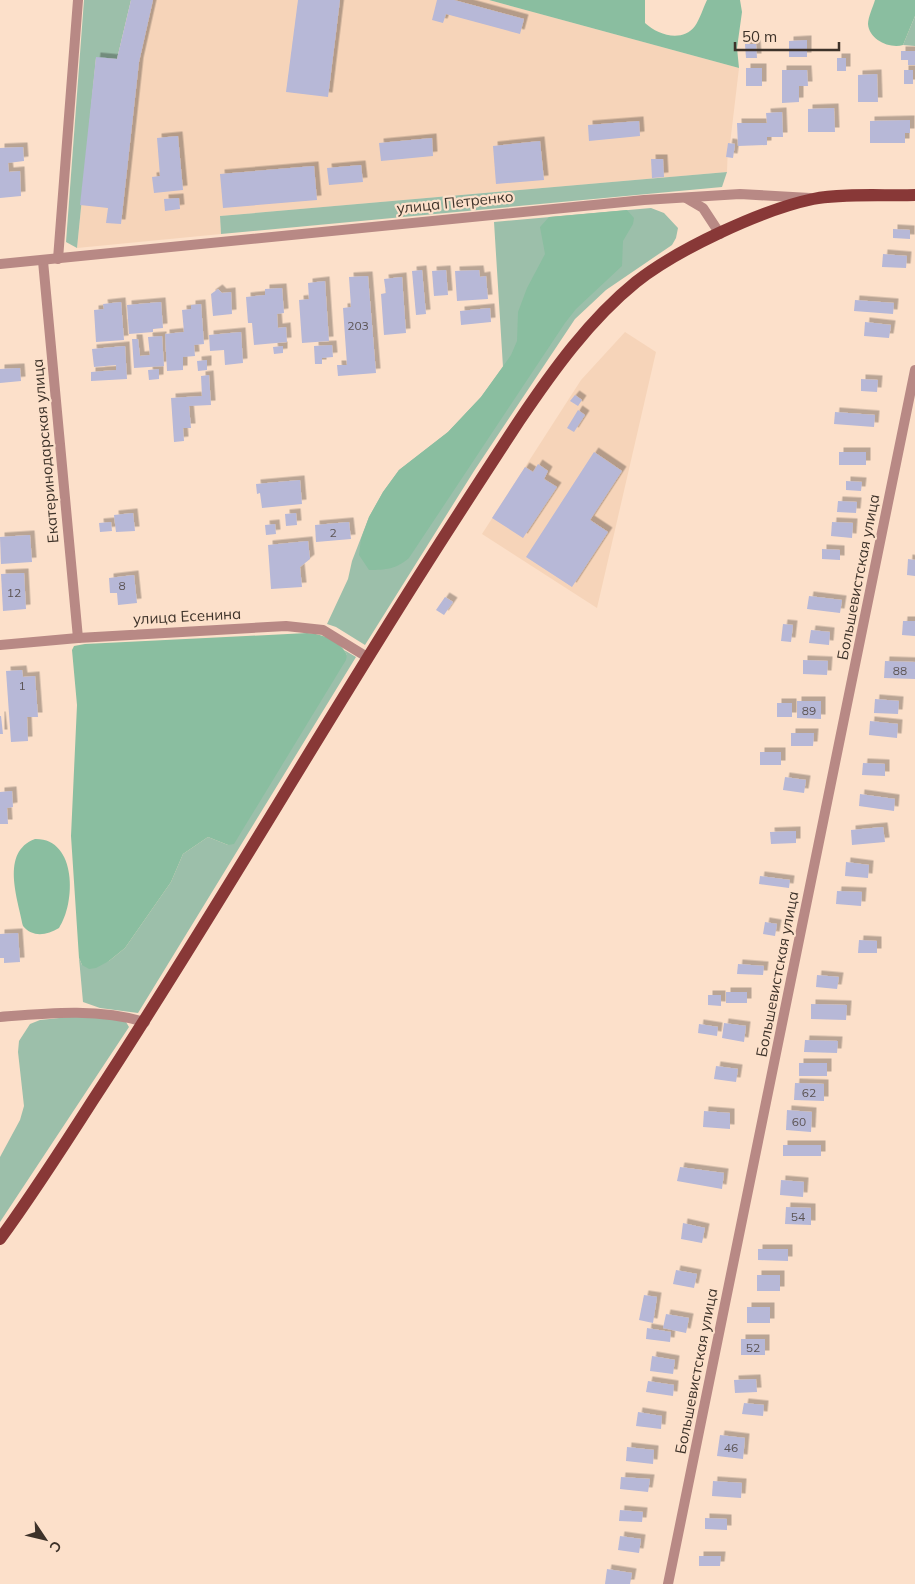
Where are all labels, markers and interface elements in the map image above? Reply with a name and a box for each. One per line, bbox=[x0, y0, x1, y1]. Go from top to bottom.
scale bar bbox=[735, 20, 839, 52]
text: 50 m bbox=[742, 27, 777, 46]
street label: улица Петренко bbox=[396, 186, 514, 218]
house number: 203 bbox=[347, 318, 369, 333]
street label: Екатеринодарская улица bbox=[27, 358, 63, 544]
street label: Большевистская улица bbox=[833, 492, 883, 662]
house number: 2 bbox=[329, 525, 337, 540]
house number: 8 bbox=[118, 578, 126, 593]
house number: 12 bbox=[7, 585, 21, 600]
street label: улица Есенина bbox=[132, 604, 242, 628]
house number: 88 bbox=[893, 663, 907, 678]
house number: 1 bbox=[18, 678, 26, 693]
house number: 89 bbox=[802, 703, 816, 718]
street label: Большевистская улица bbox=[752, 889, 802, 1059]
house number: 62 bbox=[802, 1085, 816, 1100]
house number: 60 bbox=[792, 1114, 806, 1129]
house number: 54 bbox=[791, 1209, 805, 1224]
street label: Большевистская улица bbox=[671, 1286, 721, 1456]
house number: 52 bbox=[746, 1340, 760, 1355]
house number: 46 bbox=[724, 1440, 738, 1455]
north arrow bbox=[20, 1514, 70, 1564]
text: С bbox=[46, 1537, 66, 1556]

